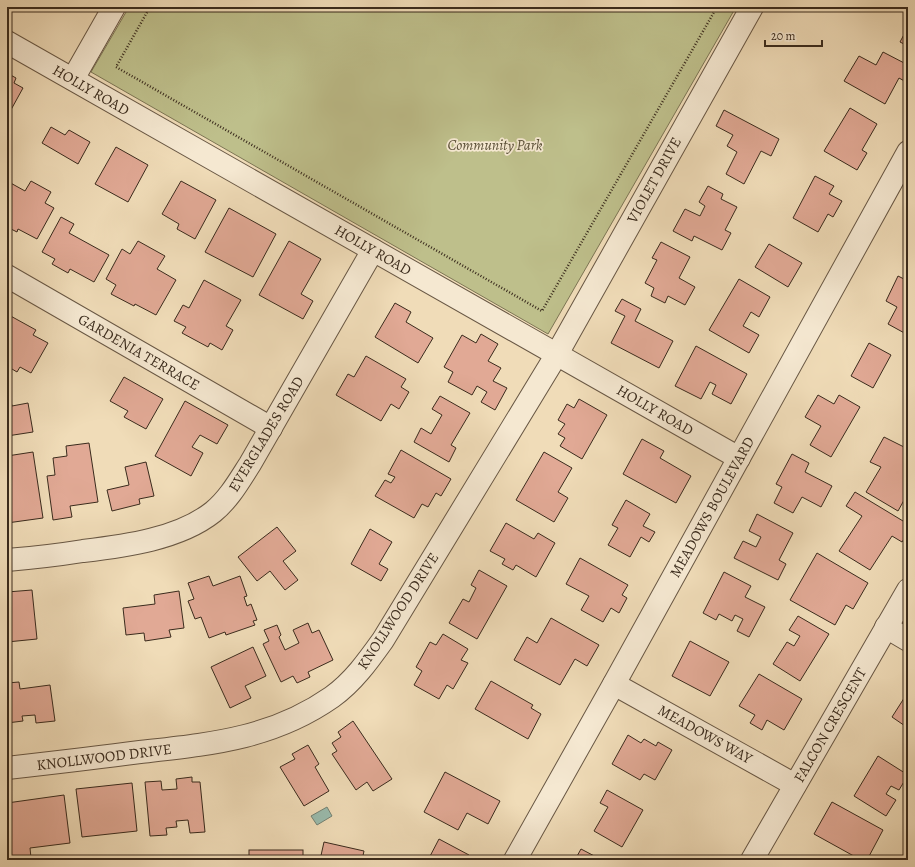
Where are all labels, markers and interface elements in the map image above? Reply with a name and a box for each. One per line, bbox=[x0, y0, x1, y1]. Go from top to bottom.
scale bar bbox=[765, 22, 822, 48]
text: 20 m bbox=[771, 28, 795, 44]
street label: HOLLY ROAD bbox=[49, 60, 133, 120]
street label: VIOLET DRIVE bbox=[622, 133, 686, 227]
park label: Community Park bbox=[447, 135, 543, 155]
street label: HOLLY ROAD bbox=[331, 220, 415, 280]
street label: GARDENIA TERRACE bbox=[75, 309, 203, 395]
street label: EVERGLADES ROAD bbox=[224, 372, 308, 496]
street label: HOLLY ROAD bbox=[613, 380, 697, 440]
street label: MEADOWS BOULEVARD bbox=[665, 433, 759, 581]
street label: KNOLLWOOD DRIVE bbox=[353, 549, 443, 673]
street label: FALCON CRESCENT bbox=[789, 663, 871, 786]
street label: MEADOWS WAY bbox=[654, 700, 757, 769]
street label: KNOLLWOOD DRIVE bbox=[35, 739, 173, 775]

